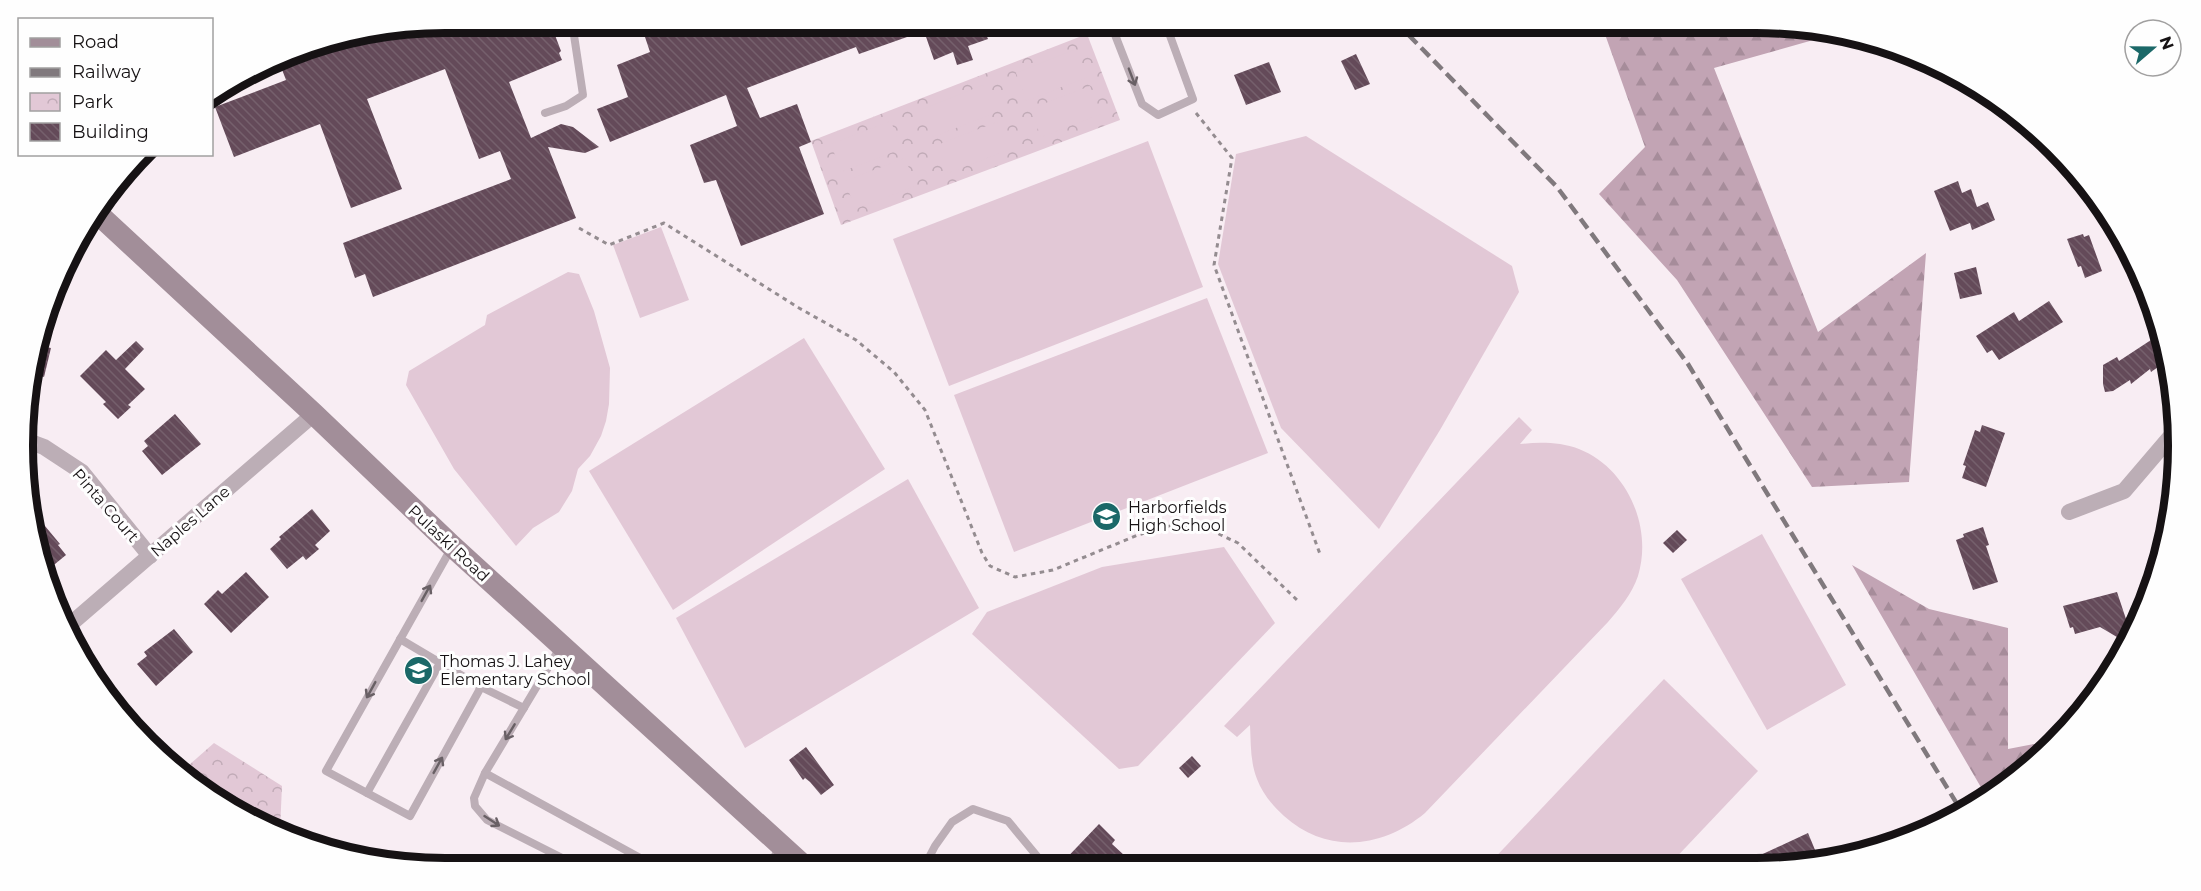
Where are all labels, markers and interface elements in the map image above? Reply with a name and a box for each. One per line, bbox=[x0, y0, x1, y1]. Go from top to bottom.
legend bbox=[18, 18, 213, 156]
north arrow bbox=[2123, 18, 2183, 78]
text: Road bbox=[72, 31, 119, 53]
text: N bbox=[2155, 34, 2178, 52]
text: Railway bbox=[72, 61, 141, 83]
one-way arrow bbox=[1127, 67, 1138, 86]
text: Park bbox=[72, 91, 113, 113]
text: Building bbox=[72, 121, 149, 143]
street label: Pinta Court bbox=[68, 465, 143, 546]
street label: Naples Lane bbox=[147, 482, 234, 561]
place label: Harborfields High School bbox=[1128, 498, 1227, 535]
school or university icon: Harborfields High School bbox=[1091, 500, 1123, 532]
street label: Pulaski Road bbox=[404, 501, 493, 586]
one-way arrow bbox=[420, 585, 432, 602]
place label: Thomas J. Lahey Elementary School bbox=[440, 652, 591, 689]
school or university icon: Thomas J. Lahey Elementary School bbox=[403, 654, 435, 686]
one-way arrow bbox=[365, 681, 377, 698]
one-way arrow bbox=[504, 723, 516, 740]
one-way arrow bbox=[432, 757, 444, 774]
one-way arrow bbox=[483, 815, 500, 828]

